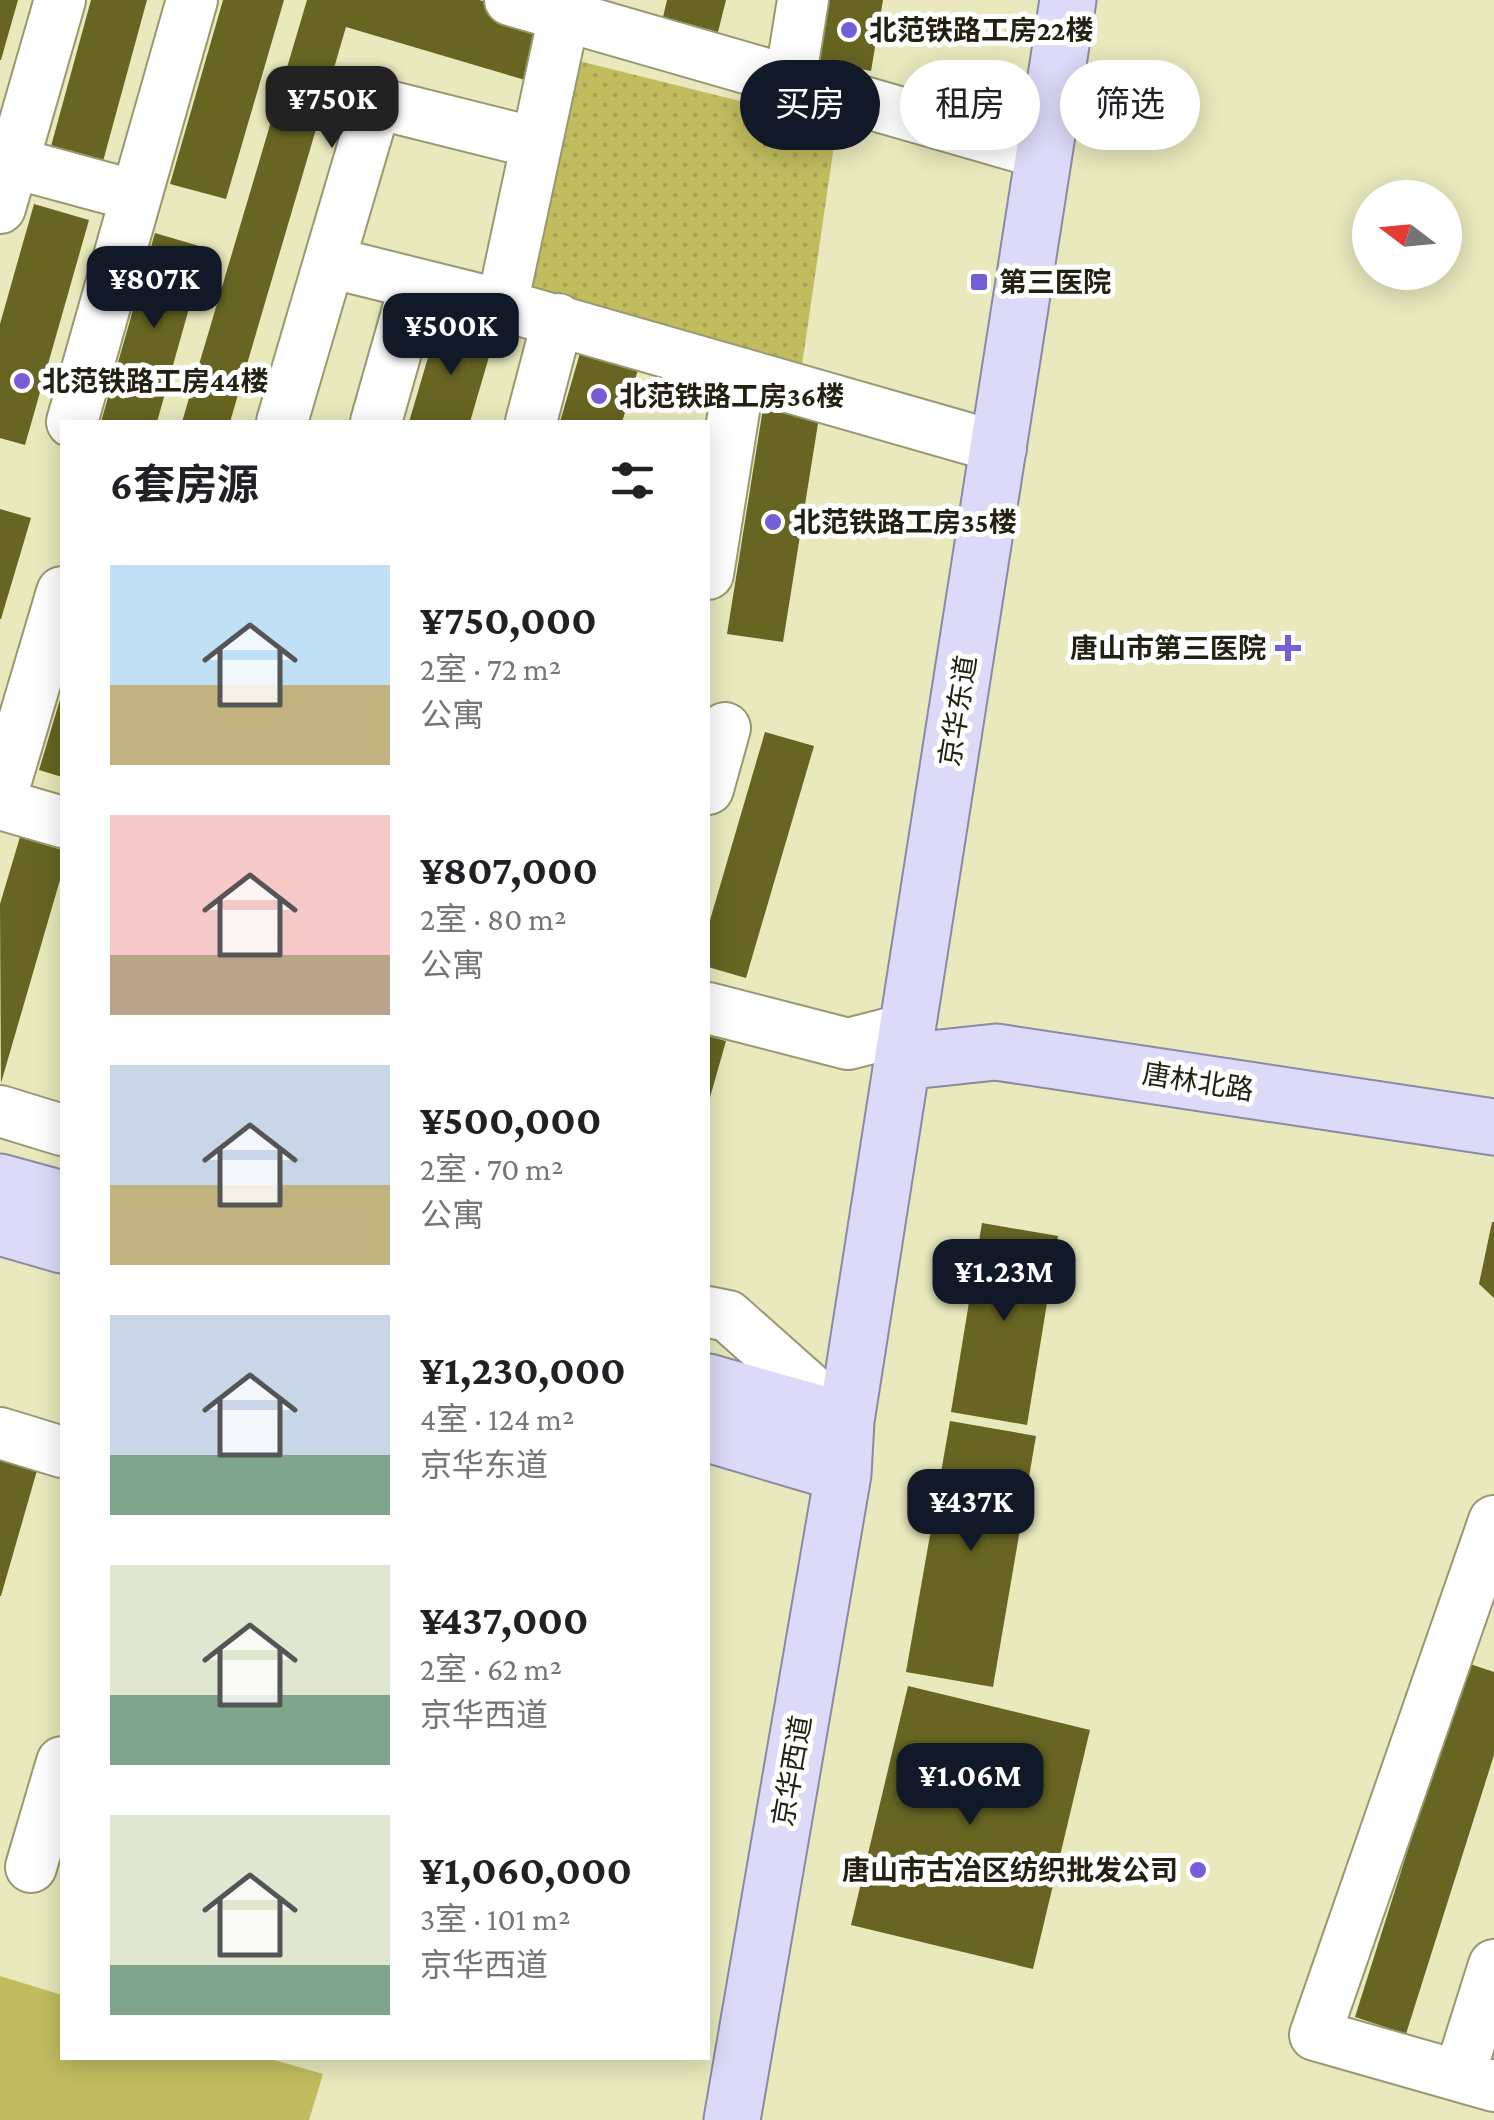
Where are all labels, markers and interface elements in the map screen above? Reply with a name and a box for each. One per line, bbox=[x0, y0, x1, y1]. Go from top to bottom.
place label: 北范铁路工房22楼 bbox=[869, 15, 1093, 46]
marker: 北范铁路工房22楼 bbox=[838, 19, 860, 41]
chip: 买房 bbox=[740, 60, 880, 150]
chip: 租房 bbox=[900, 60, 1040, 150]
chip: 筛选 bbox=[1060, 60, 1200, 150]
pin: ¥750K bbox=[262, 66, 402, 151]
text: ¥750K bbox=[288, 80, 376, 116]
north arrow bbox=[1352, 180, 1462, 290]
map controls bbox=[1352, 180, 1462, 290]
pin: ¥807K bbox=[84, 246, 224, 331]
text: ¥807K bbox=[109, 260, 199, 296]
place label: 第三医院 bbox=[999, 267, 1111, 298]
marker: 第三医院 bbox=[968, 271, 990, 293]
pin: ¥500K bbox=[381, 293, 521, 378]
text: ¥500K bbox=[405, 307, 497, 343]
place label: 北范铁路工房44楼 bbox=[42, 366, 268, 397]
marker: 北范铁路工房44楼 bbox=[11, 370, 33, 392]
place label: 北范铁路工房36楼 bbox=[619, 381, 844, 412]
marker: 北范铁路工房36楼 bbox=[588, 385, 610, 407]
icon: filters bbox=[605, 453, 660, 508]
text: 6套房源 bbox=[110, 461, 259, 508]
place label: 北范铁路工房35楼 bbox=[793, 507, 1016, 538]
marker: 北范铁路工房35楼 bbox=[762, 511, 784, 533]
text: ¥750,000 bbox=[420, 596, 597, 643]
icon: home bbox=[190, 605, 310, 725]
place label: 唐山市第三医院 bbox=[1070, 633, 1266, 664]
marker: 唐山市第三医院 bbox=[1275, 635, 1301, 661]
text: 2室 · 72 m² bbox=[420, 651, 561, 687]
street label: 京华东道 bbox=[934, 653, 982, 769]
text: 公寓 bbox=[420, 697, 484, 733]
text: ¥807,000 bbox=[420, 846, 598, 893]
icon: home bbox=[190, 855, 310, 975]
text: 2室 · 80 m² bbox=[420, 901, 566, 937]
text: 公寓 bbox=[420, 947, 484, 983]
street label: 唐林北路 bbox=[1140, 1058, 1256, 1106]
text: ¥500,000 bbox=[420, 1096, 601, 1143]
icon: home bbox=[190, 1105, 310, 1225]
text: 2室 · 70 m² bbox=[420, 1151, 564, 1187]
text: 公寓 bbox=[420, 1197, 484, 1233]
pin: ¥1.23M bbox=[923, 1239, 1085, 1324]
text: ¥1.23M bbox=[955, 1253, 1053, 1289]
text: ¥1,230,000 bbox=[420, 1346, 626, 1393]
icon: home bbox=[190, 1355, 310, 1475]
text: 4室 · 124 m² bbox=[420, 1401, 574, 1437]
text: 京华东道 bbox=[420, 1447, 548, 1483]
pin: ¥437K bbox=[901, 1469, 1041, 1554]
text: ¥437K bbox=[929, 1483, 1013, 1519]
text: ¥437,000 bbox=[420, 1596, 589, 1643]
icon: home bbox=[190, 1605, 310, 1725]
text: 2室 · 62 m² bbox=[420, 1651, 562, 1687]
text: 京华西道 bbox=[420, 1697, 548, 1733]
street label: 京华西道 bbox=[767, 1713, 817, 1829]
pin: ¥1.06M bbox=[889, 1743, 1051, 1828]
text: ¥1.06M bbox=[918, 1757, 1022, 1793]
text: ¥1,060,000 bbox=[420, 1846, 632, 1893]
icon: home bbox=[190, 1855, 310, 1975]
place label: 唐山市古冶区纺织批发公司 bbox=[842, 1855, 1178, 1886]
marker: 唐山市古冶区纺织批发公司 bbox=[1187, 1859, 1209, 1881]
text: 3室 · 101 m² bbox=[420, 1901, 570, 1937]
text: 京华西道 bbox=[420, 1947, 548, 1983]

